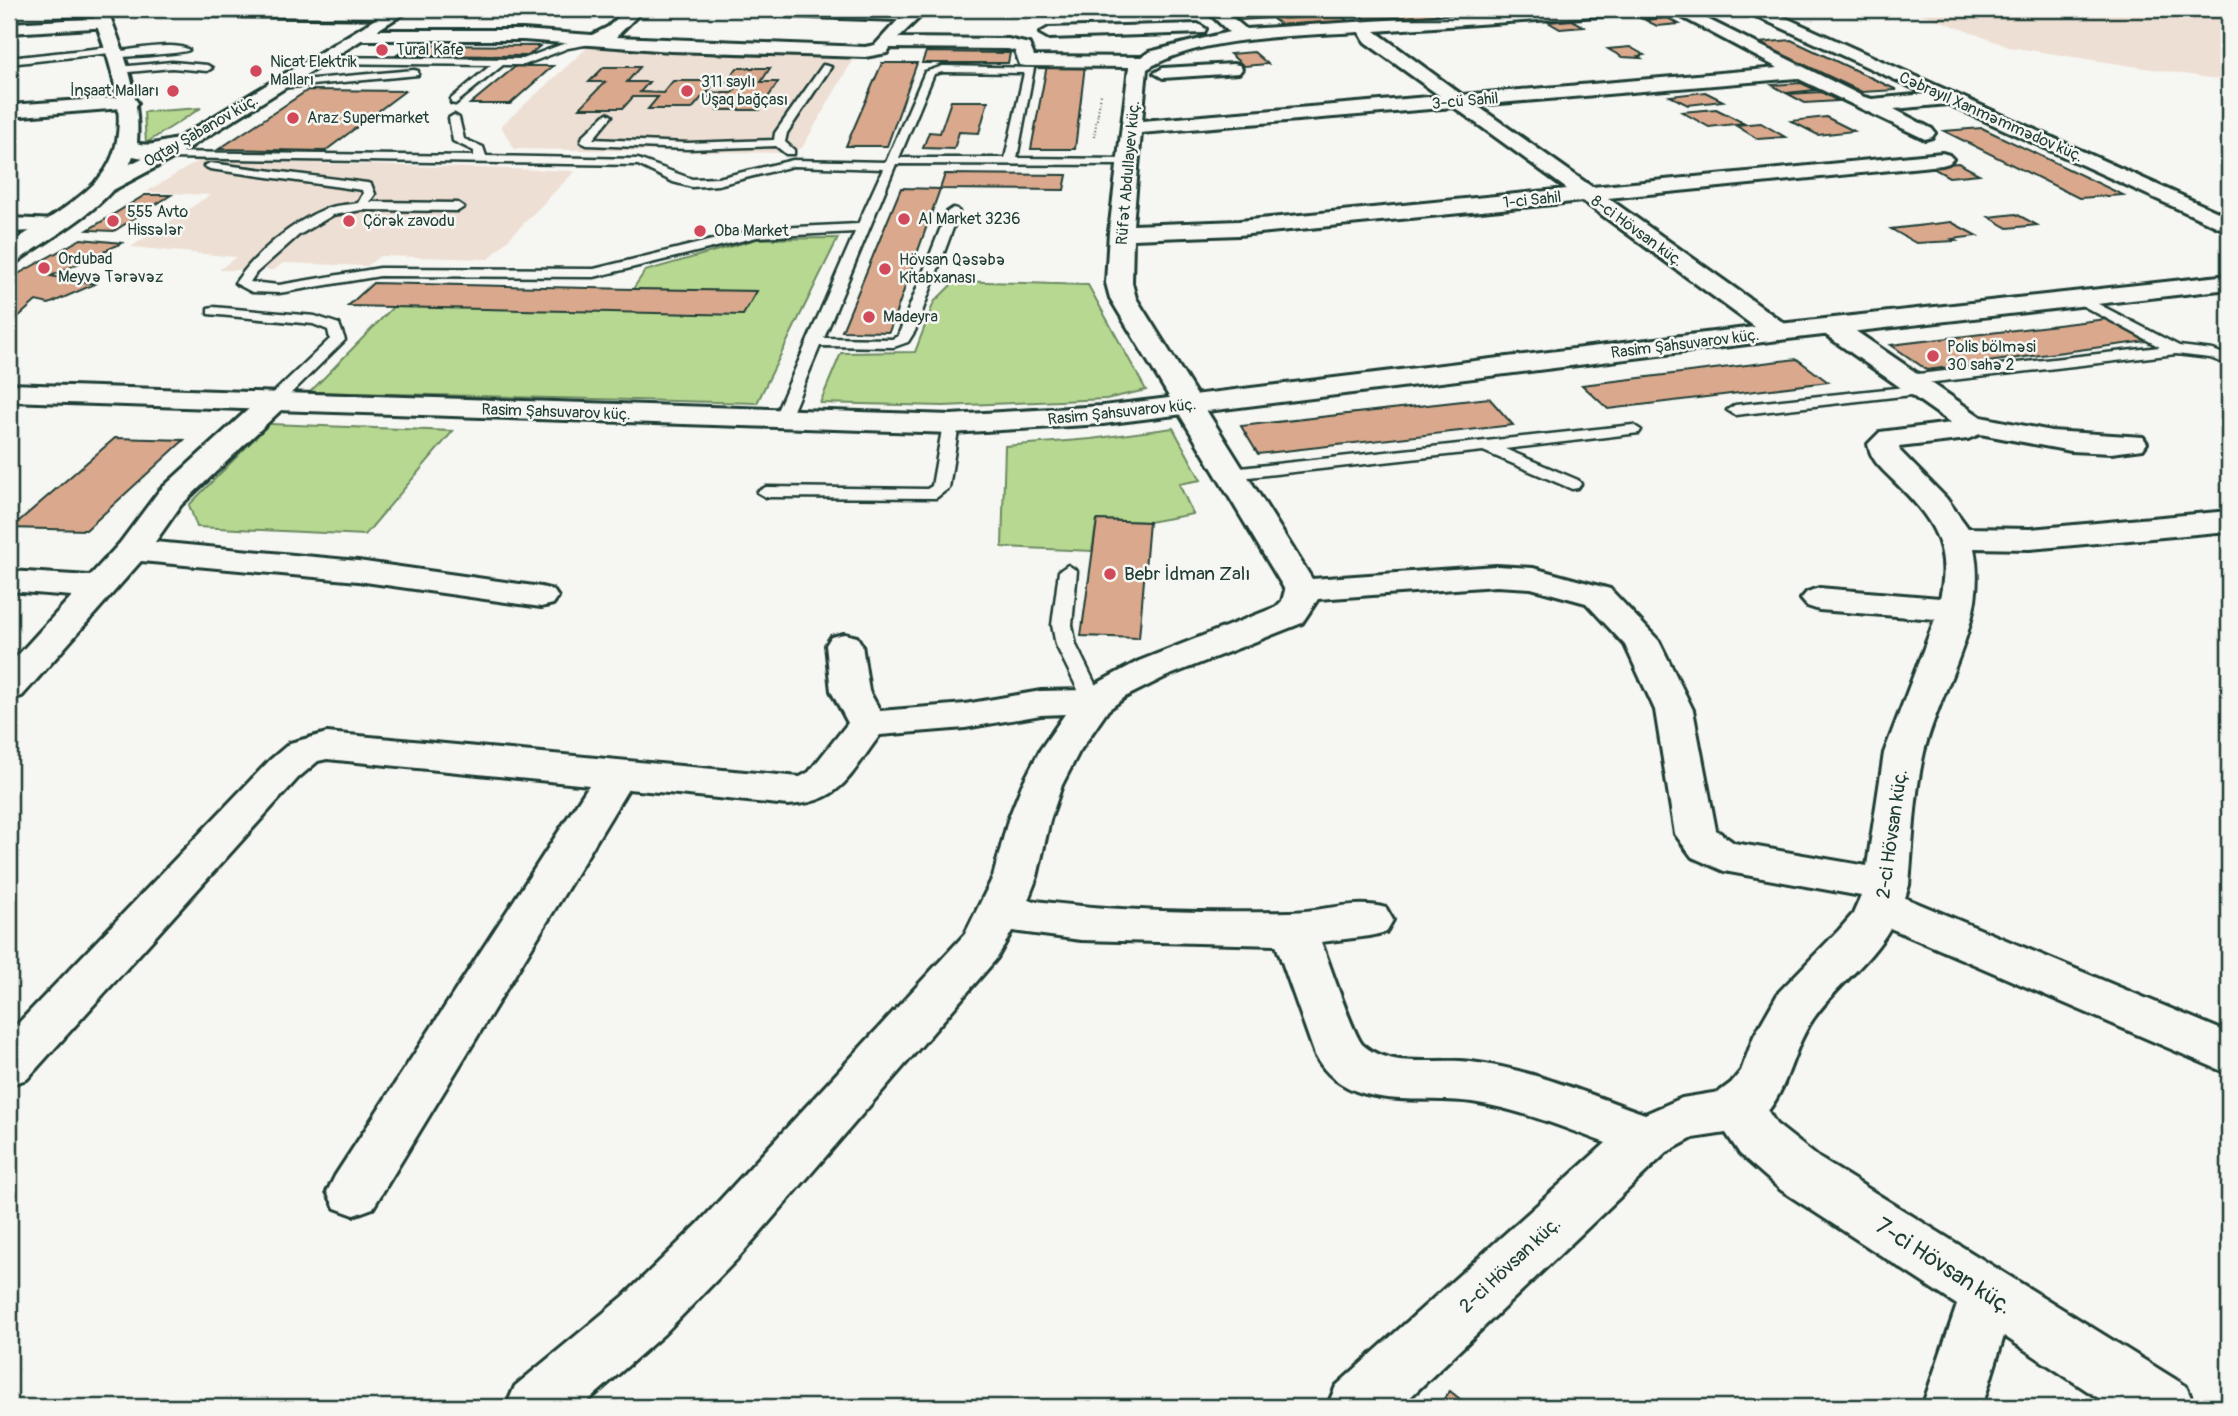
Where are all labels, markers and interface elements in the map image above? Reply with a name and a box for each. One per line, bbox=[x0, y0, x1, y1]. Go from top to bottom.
place label: Tural Kafe bbox=[396, 40, 464, 60]
marker: Tural Kafe bbox=[374, 42, 390, 58]
place label: Nicat Elektrik Malları bbox=[270, 52, 357, 90]
marker: Nicat Elektrik Malları bbox=[248, 63, 264, 79]
street label: Cəbrayıl Xanməmmədov küç. bbox=[1896, 67, 2086, 167]
place label: 311 saylı Uşaq bağçası bbox=[701, 72, 788, 110]
place label: İnşaat Malları bbox=[70, 81, 159, 101]
marker: İnşaat Malları bbox=[165, 83, 181, 99]
marker: 311 saylı Uşaq bağçası bbox=[679, 83, 695, 99]
street label: 3-cü Sahil bbox=[1431, 88, 1499, 114]
street label: Oqtay Şabanov küç. bbox=[140, 90, 262, 172]
street label: Rüfət Abdullayev küç. bbox=[1112, 100, 1144, 246]
place label: Araz Supermarket bbox=[307, 108, 430, 128]
marker: Araz Supermarket bbox=[285, 110, 301, 126]
street label: 1-ci Sahil bbox=[1502, 187, 1562, 213]
street label: 8-ci Hövsan küç. bbox=[1587, 191, 1687, 271]
place label: 555 Avto Hissələr bbox=[127, 202, 189, 240]
place label: Al Market 3236 bbox=[918, 209, 1020, 229]
place label: Çörək zavodu bbox=[363, 211, 455, 231]
marker: Al Market 3236 bbox=[896, 211, 912, 227]
marker: 555 Avto Hissələr bbox=[105, 213, 121, 229]
marker: Çörək zavodu bbox=[341, 213, 357, 229]
place label: Oba Market bbox=[714, 221, 789, 241]
marker: Oba Market bbox=[692, 223, 708, 239]
place label: Ordubad Meyvə Tərəvəz bbox=[58, 249, 163, 287]
place label: Hövsan Qəsəbə Kitabxanası bbox=[899, 250, 1005, 288]
marker: Ordubad Meyvə Tərəvəz bbox=[36, 260, 52, 276]
marker: Hövsan Qəsəbə Kitabxanası bbox=[877, 261, 893, 277]
place label: Madeyra bbox=[883, 307, 938, 327]
marker: Madeyra bbox=[861, 309, 877, 325]
street label: Rasim Şahsuvarov küç. bbox=[1610, 325, 1760, 363]
place label: Polis bölməsi 30 sahə 2 bbox=[1947, 337, 2036, 375]
marker: Polis bölməsi 30 sahə 2 bbox=[1925, 348, 1941, 364]
street label: Rasim Şahsuvarov küç. bbox=[1047, 394, 1197, 430]
street label: Rasim Şahsuvarov küç. bbox=[481, 399, 631, 425]
place label: Bebr İdman Zalı bbox=[1124, 562, 1250, 586]
marker: Bebr İdman Zalı bbox=[1102, 566, 1118, 582]
street label: 2-ci Hövsan küç. bbox=[1871, 768, 1913, 900]
street label: 7-ci Hövsan küç. bbox=[1870, 1211, 2018, 1321]
street label: 2-ci Hövsan küç. bbox=[1454, 1212, 1566, 1318]

